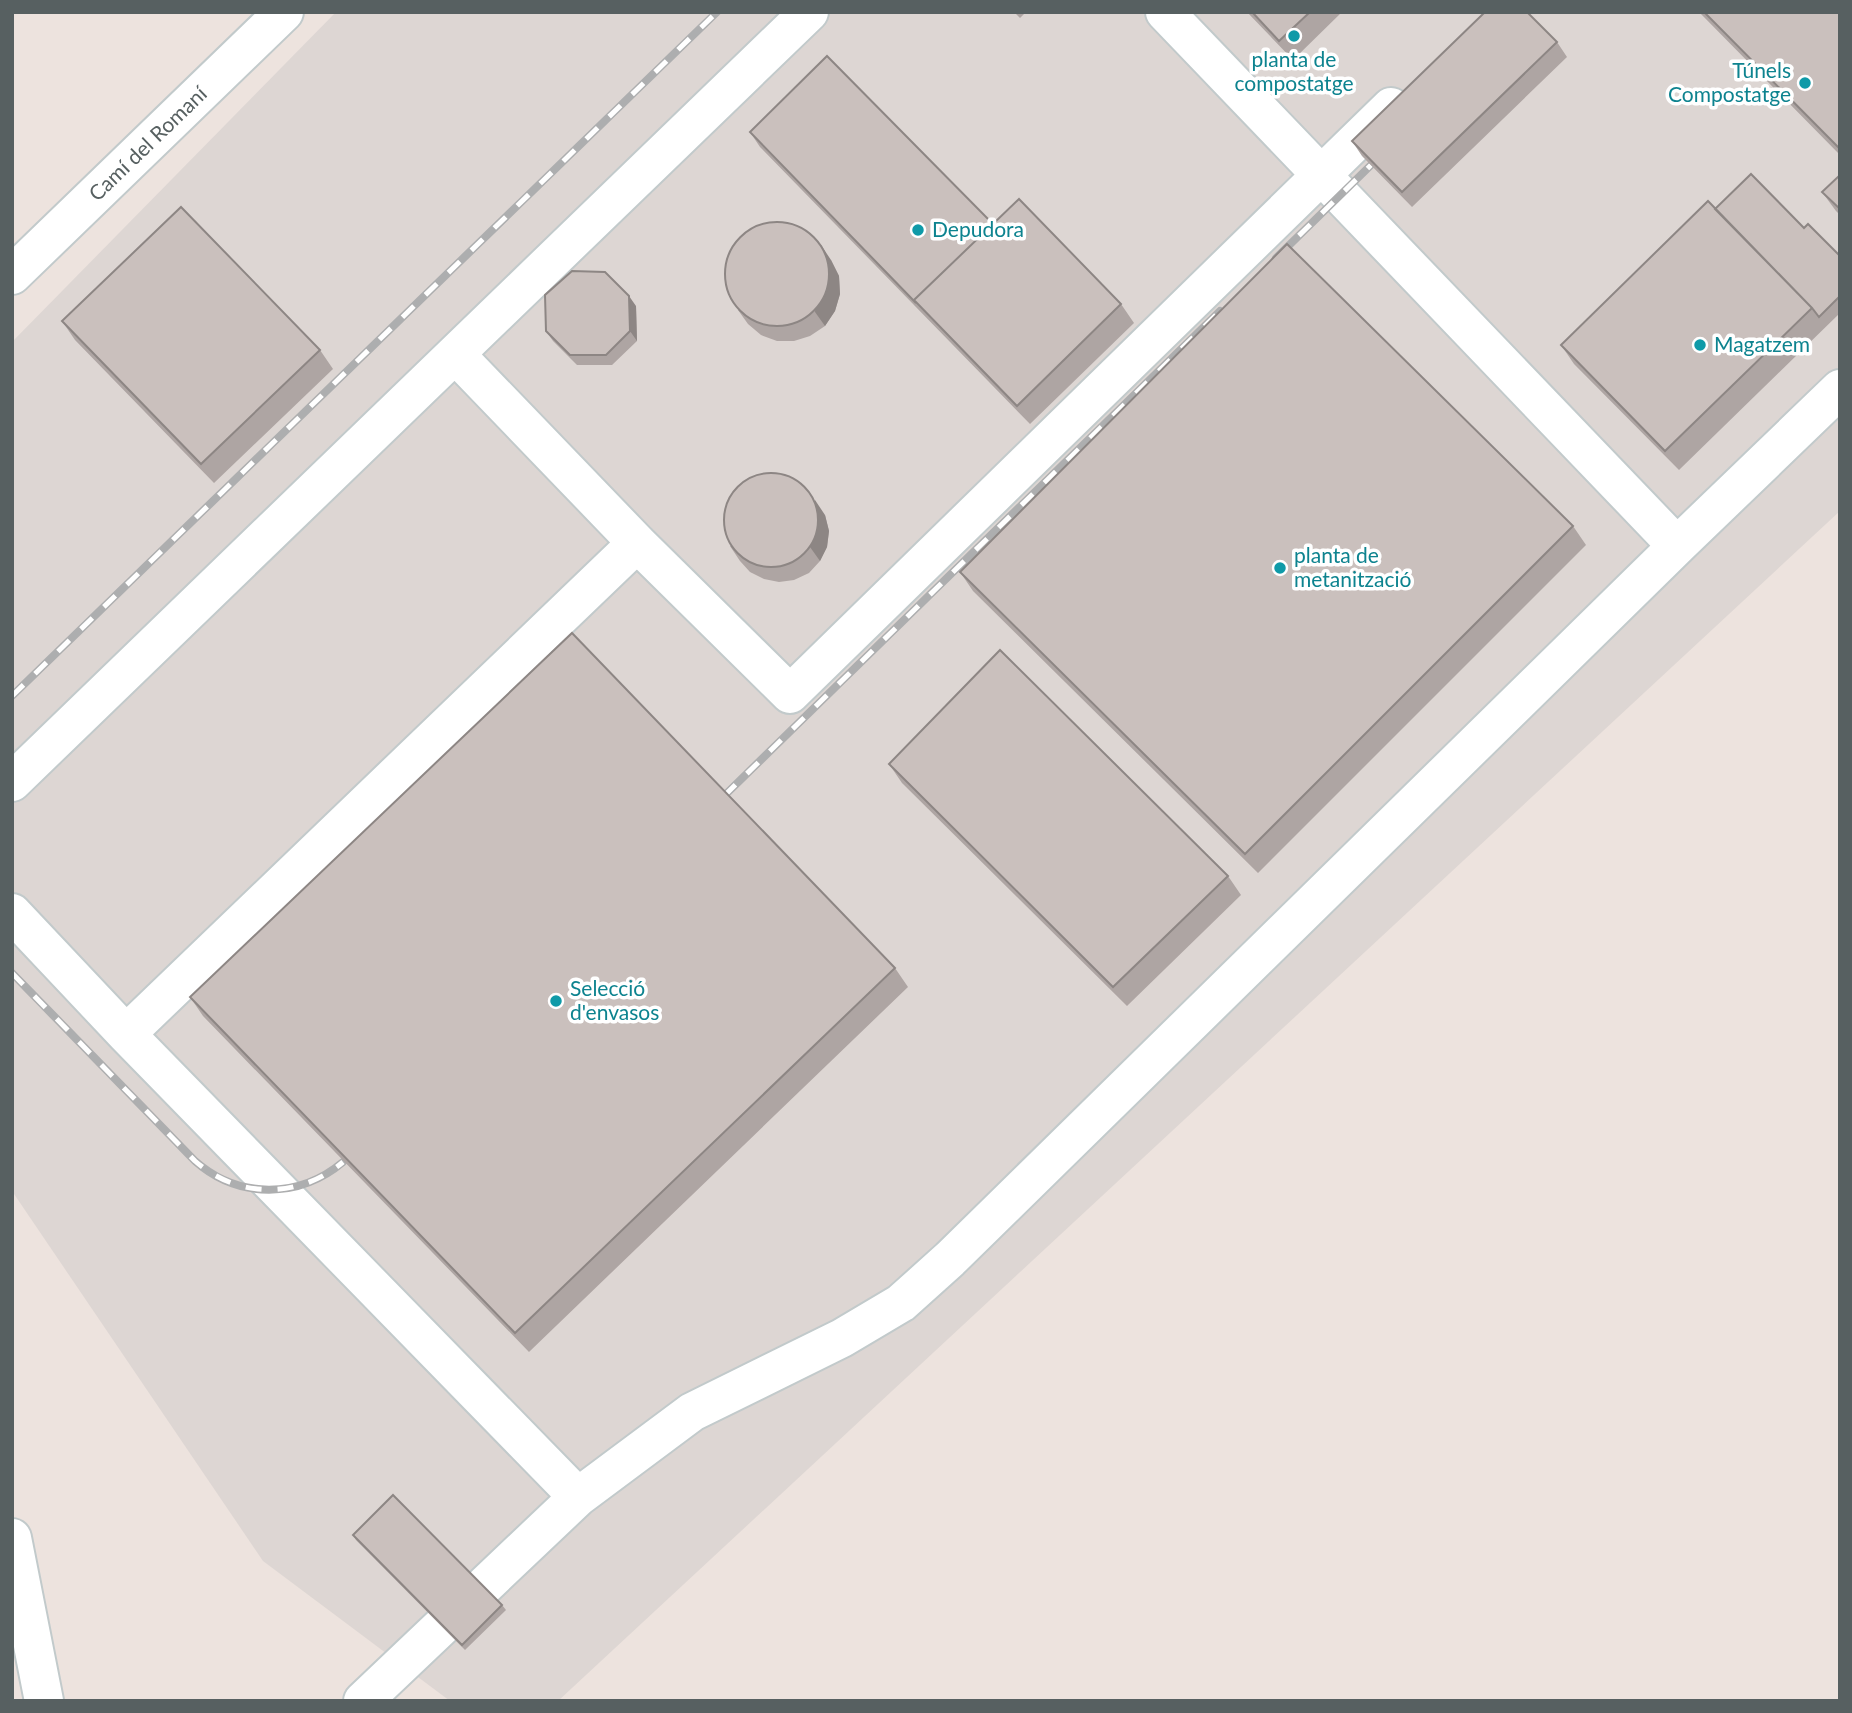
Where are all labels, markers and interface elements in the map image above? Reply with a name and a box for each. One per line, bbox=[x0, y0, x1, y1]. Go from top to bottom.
marker: planta de compostatge bbox=[1286, 28, 1302, 44]
place label: planta de compostatge bbox=[1235, 46, 1354, 95]
place label: Túnels Compostatge bbox=[1668, 57, 1791, 106]
marker: Túnels Compostatge bbox=[1797, 75, 1813, 91]
street label: Camí del Romaní bbox=[83, 80, 212, 205]
place label: Depudora bbox=[932, 216, 1024, 241]
marker: Depudora bbox=[910, 222, 926, 238]
place label: Magatzem bbox=[1714, 331, 1810, 356]
marker: Magatzem bbox=[1692, 337, 1708, 353]
place label: planta de metanització bbox=[1294, 542, 1412, 591]
marker: planta de metanització bbox=[1272, 560, 1288, 576]
place label: Selecció d'envasos bbox=[570, 975, 659, 1024]
marker: Selecció d'envasos bbox=[548, 993, 564, 1009]

